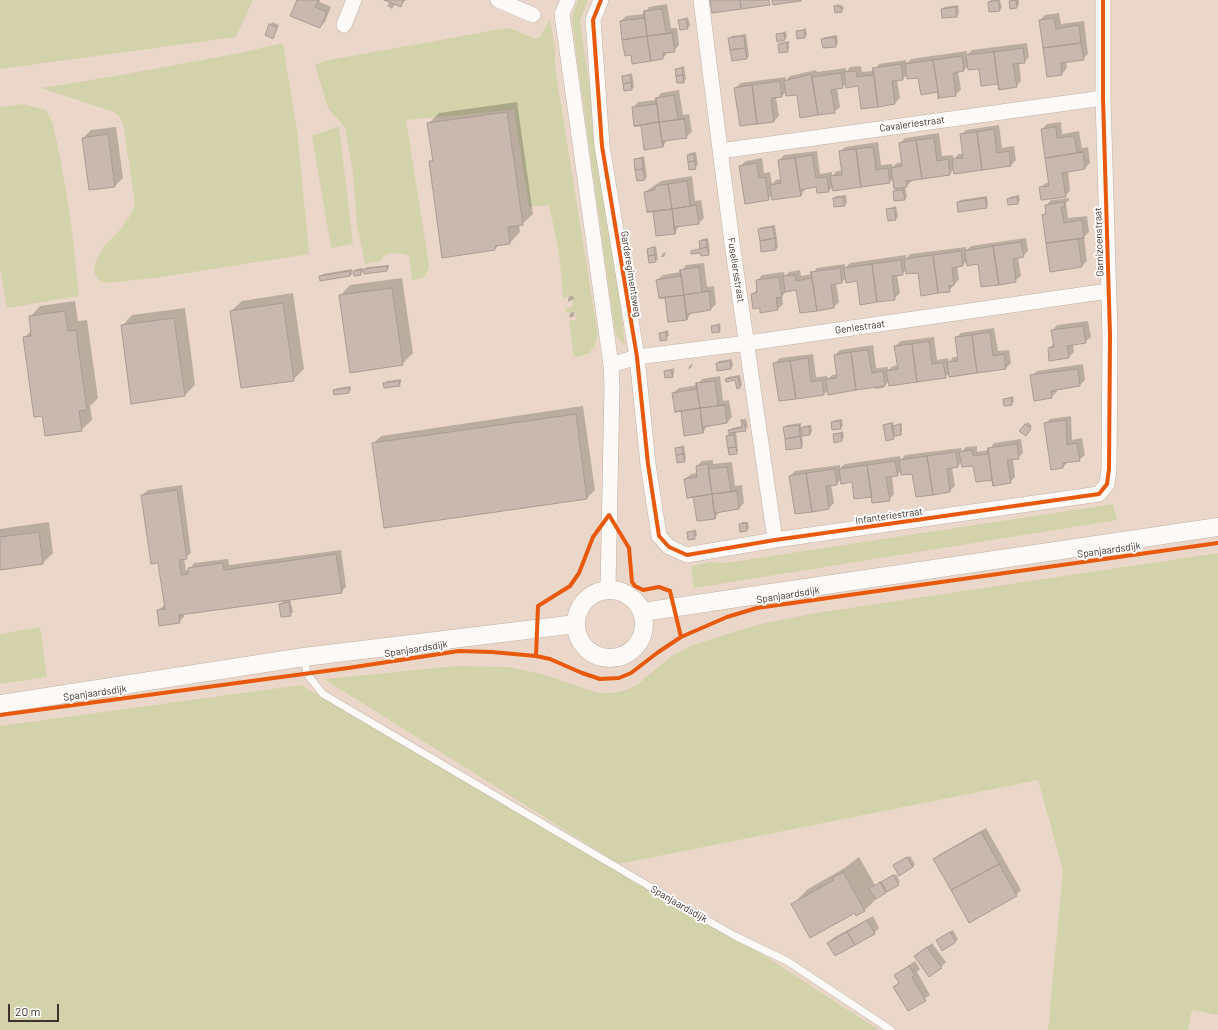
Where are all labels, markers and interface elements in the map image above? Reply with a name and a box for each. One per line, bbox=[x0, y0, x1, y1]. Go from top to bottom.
street label: Cavaleriestraat bbox=[879, 113, 945, 135]
street label: Garnizoenstraat bbox=[1092, 207, 1106, 277]
street label: Garderegimentsweg bbox=[618, 230, 644, 318]
street label: Fuseliersstraat bbox=[725, 237, 747, 303]
street label: Geniestraat bbox=[834, 318, 886, 336]
street label: Infanteriestraat bbox=[855, 505, 923, 527]
street label: Spanjaardsdijk bbox=[1077, 540, 1141, 560]
street label: Spanjaardsdijk bbox=[756, 584, 820, 606]
street label: Spanjaardsdijk bbox=[384, 638, 448, 660]
street label: Spanjaardsdijk bbox=[63, 683, 127, 703]
street label: Spanjaardsdijk bbox=[648, 883, 710, 925]
scale bar bbox=[10, 996, 61, 1022]
text: 20 m bbox=[15, 1004, 41, 1018]

